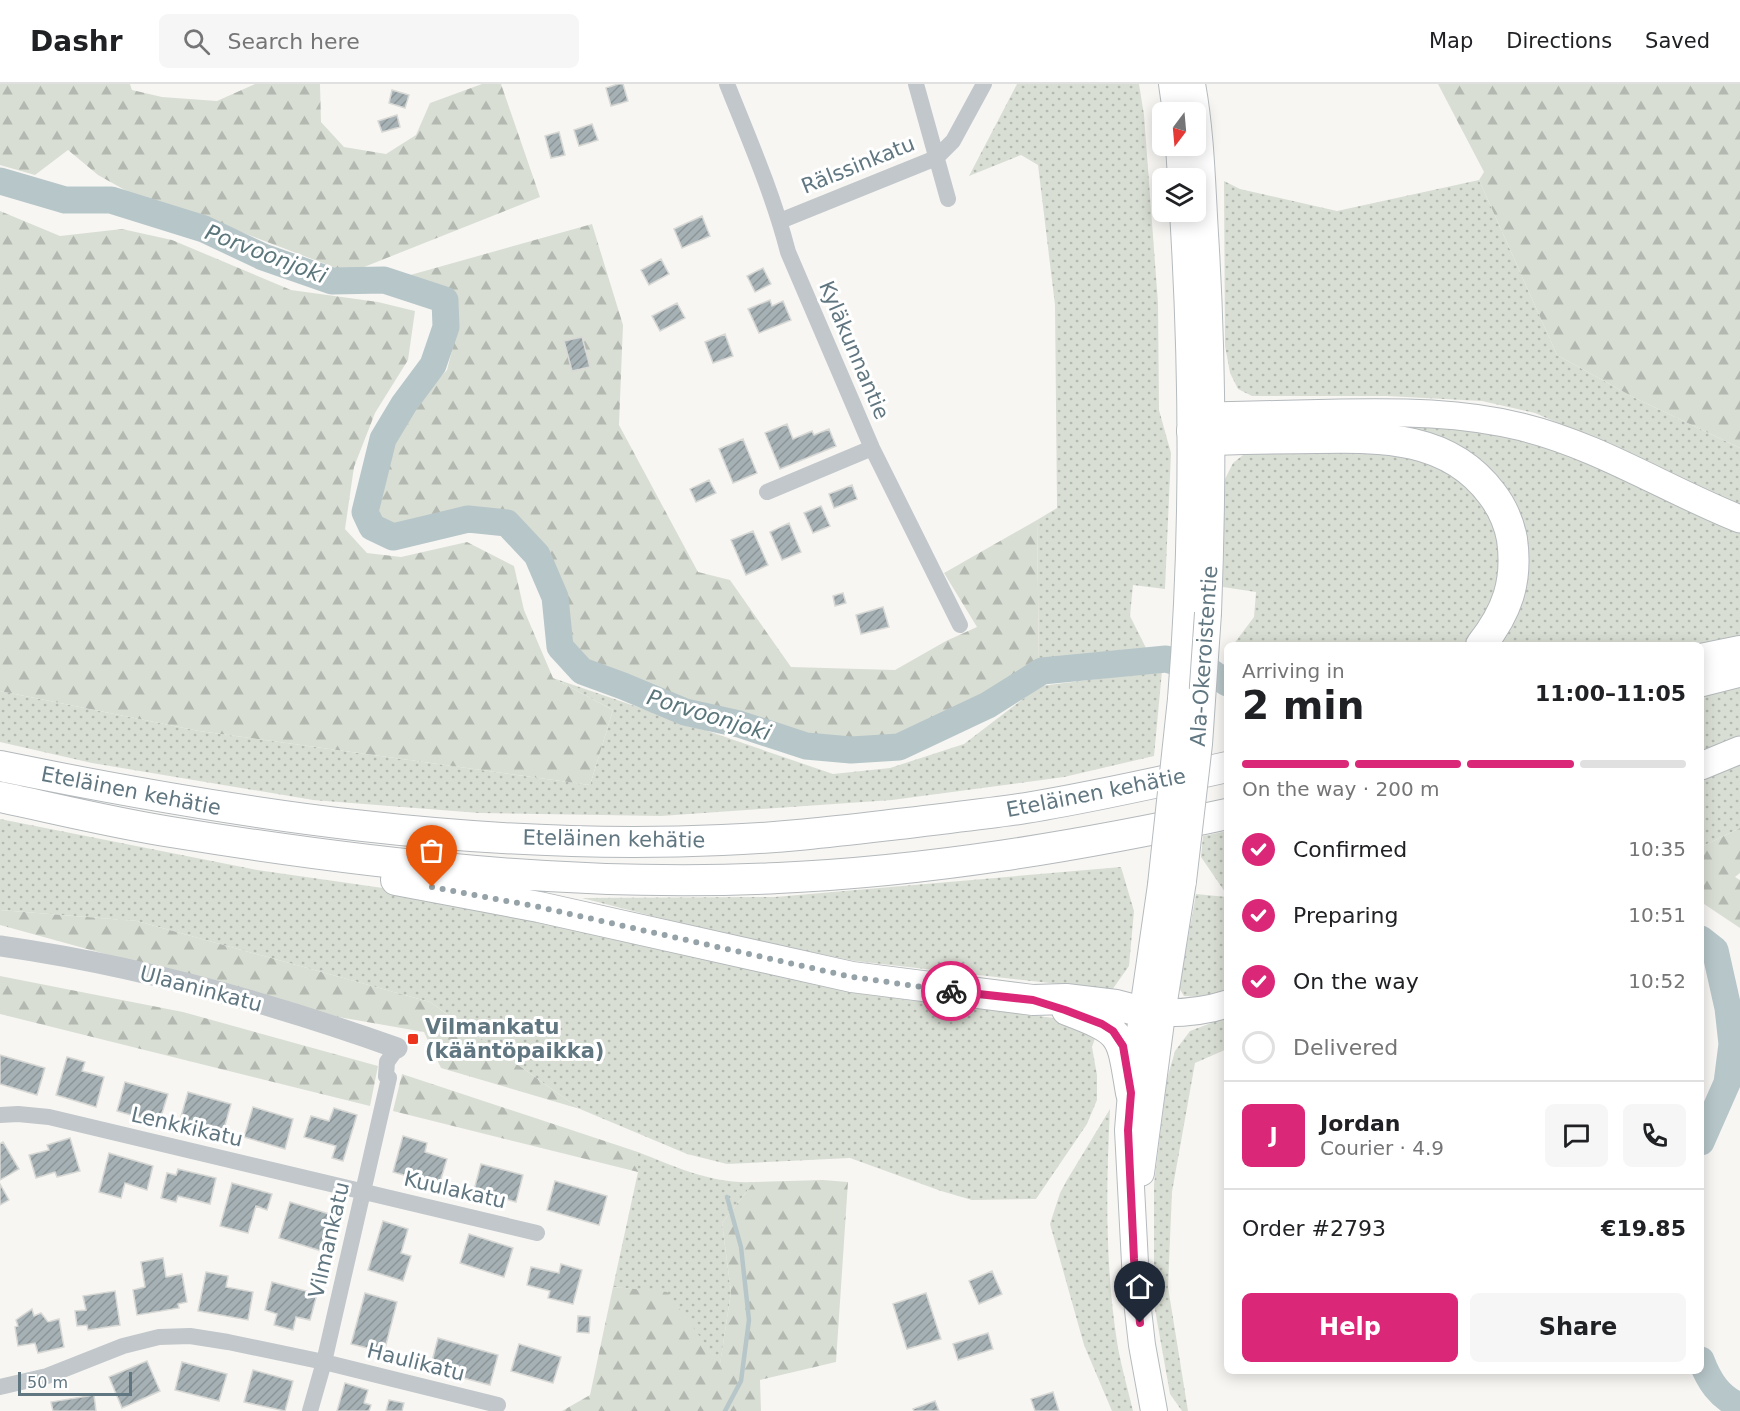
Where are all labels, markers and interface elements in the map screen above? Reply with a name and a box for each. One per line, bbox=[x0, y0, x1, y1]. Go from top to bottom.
search box bbox=[159, 14, 579, 68]
text: Dashr bbox=[30, 25, 123, 58]
icon: search bbox=[180, 25, 213, 58]
text: Search here bbox=[228, 29, 360, 54]
text: Map bbox=[1429, 29, 1473, 53]
text: Directions bbox=[1506, 29, 1612, 53]
text: Saved bbox=[1645, 29, 1710, 53]
north arrow bbox=[1152, 102, 1206, 156]
map controls bbox=[1152, 102, 1206, 222]
street label: Rälssinkatu bbox=[798, 131, 918, 199]
button: layers bbox=[1152, 168, 1206, 222]
water label: Porvoonjoki bbox=[202, 219, 330, 289]
street label: Kyläkunnantie bbox=[814, 277, 894, 423]
street label: Ala-Okeroistentie bbox=[1186, 565, 1222, 747]
text: Arriving in bbox=[1242, 659, 1345, 683]
text: 11:00–11:05 bbox=[1535, 681, 1686, 706]
text: 2 min bbox=[1242, 683, 1364, 728]
water label: Porvoonjoki bbox=[644, 684, 774, 746]
street label: Eteläinen kehätie bbox=[39, 762, 223, 820]
street label: Eteläinen kehätie bbox=[1004, 764, 1188, 822]
text: On the way · 200 m bbox=[1242, 777, 1440, 801]
pin bbox=[406, 825, 457, 887]
street label: Eteläinen kehätie bbox=[522, 825, 706, 853]
icon: check bbox=[1242, 833, 1275, 866]
icon: bag bbox=[415, 834, 448, 867]
text: Confirmed bbox=[1293, 837, 1407, 862]
text: 10:35 bbox=[1628, 837, 1686, 861]
icon: check bbox=[1242, 899, 1275, 932]
text: Preparing bbox=[1293, 903, 1399, 928]
text: 10:51 bbox=[1628, 903, 1686, 927]
street label: Ulaaninkatu bbox=[137, 961, 265, 1017]
courier bbox=[921, 961, 981, 1021]
icon: check bbox=[1242, 965, 1275, 998]
text: On the way bbox=[1293, 969, 1419, 994]
text: 10:52 bbox=[1628, 969, 1686, 993]
icon: bike bbox=[935, 975, 968, 1008]
place label: Vilmankatu (kääntöpaikka) bbox=[425, 1015, 604, 1063]
marker: Vilmankatu (kääntöpaikka) bbox=[406, 1032, 420, 1046]
text: Delivered bbox=[1293, 1035, 1398, 1060]
street label: Lenkkikatu bbox=[129, 1102, 245, 1152]
button: chat bbox=[1545, 1104, 1608, 1167]
button: phone bbox=[1623, 1104, 1686, 1167]
text: Jordan bbox=[1320, 1111, 1400, 1136]
text: J bbox=[1269, 1123, 1278, 1148]
text: Courier · 4.9 bbox=[1320, 1136, 1444, 1160]
street label: Kuulakatu bbox=[402, 1167, 508, 1213]
street label: Vilmankatu bbox=[304, 1180, 354, 1300]
text: Order #2793 bbox=[1242, 1216, 1386, 1241]
text: €19.85 bbox=[1601, 1216, 1686, 1241]
pin bbox=[1114, 1261, 1165, 1323]
icon: home bbox=[1123, 1270, 1156, 1303]
button: Help bbox=[1242, 1293, 1458, 1362]
button: Share bbox=[1470, 1293, 1686, 1362]
street label: Haulikatu bbox=[365, 1338, 467, 1386]
scale bar bbox=[18, 1369, 132, 1396]
text: 50 m bbox=[27, 1373, 68, 1392]

